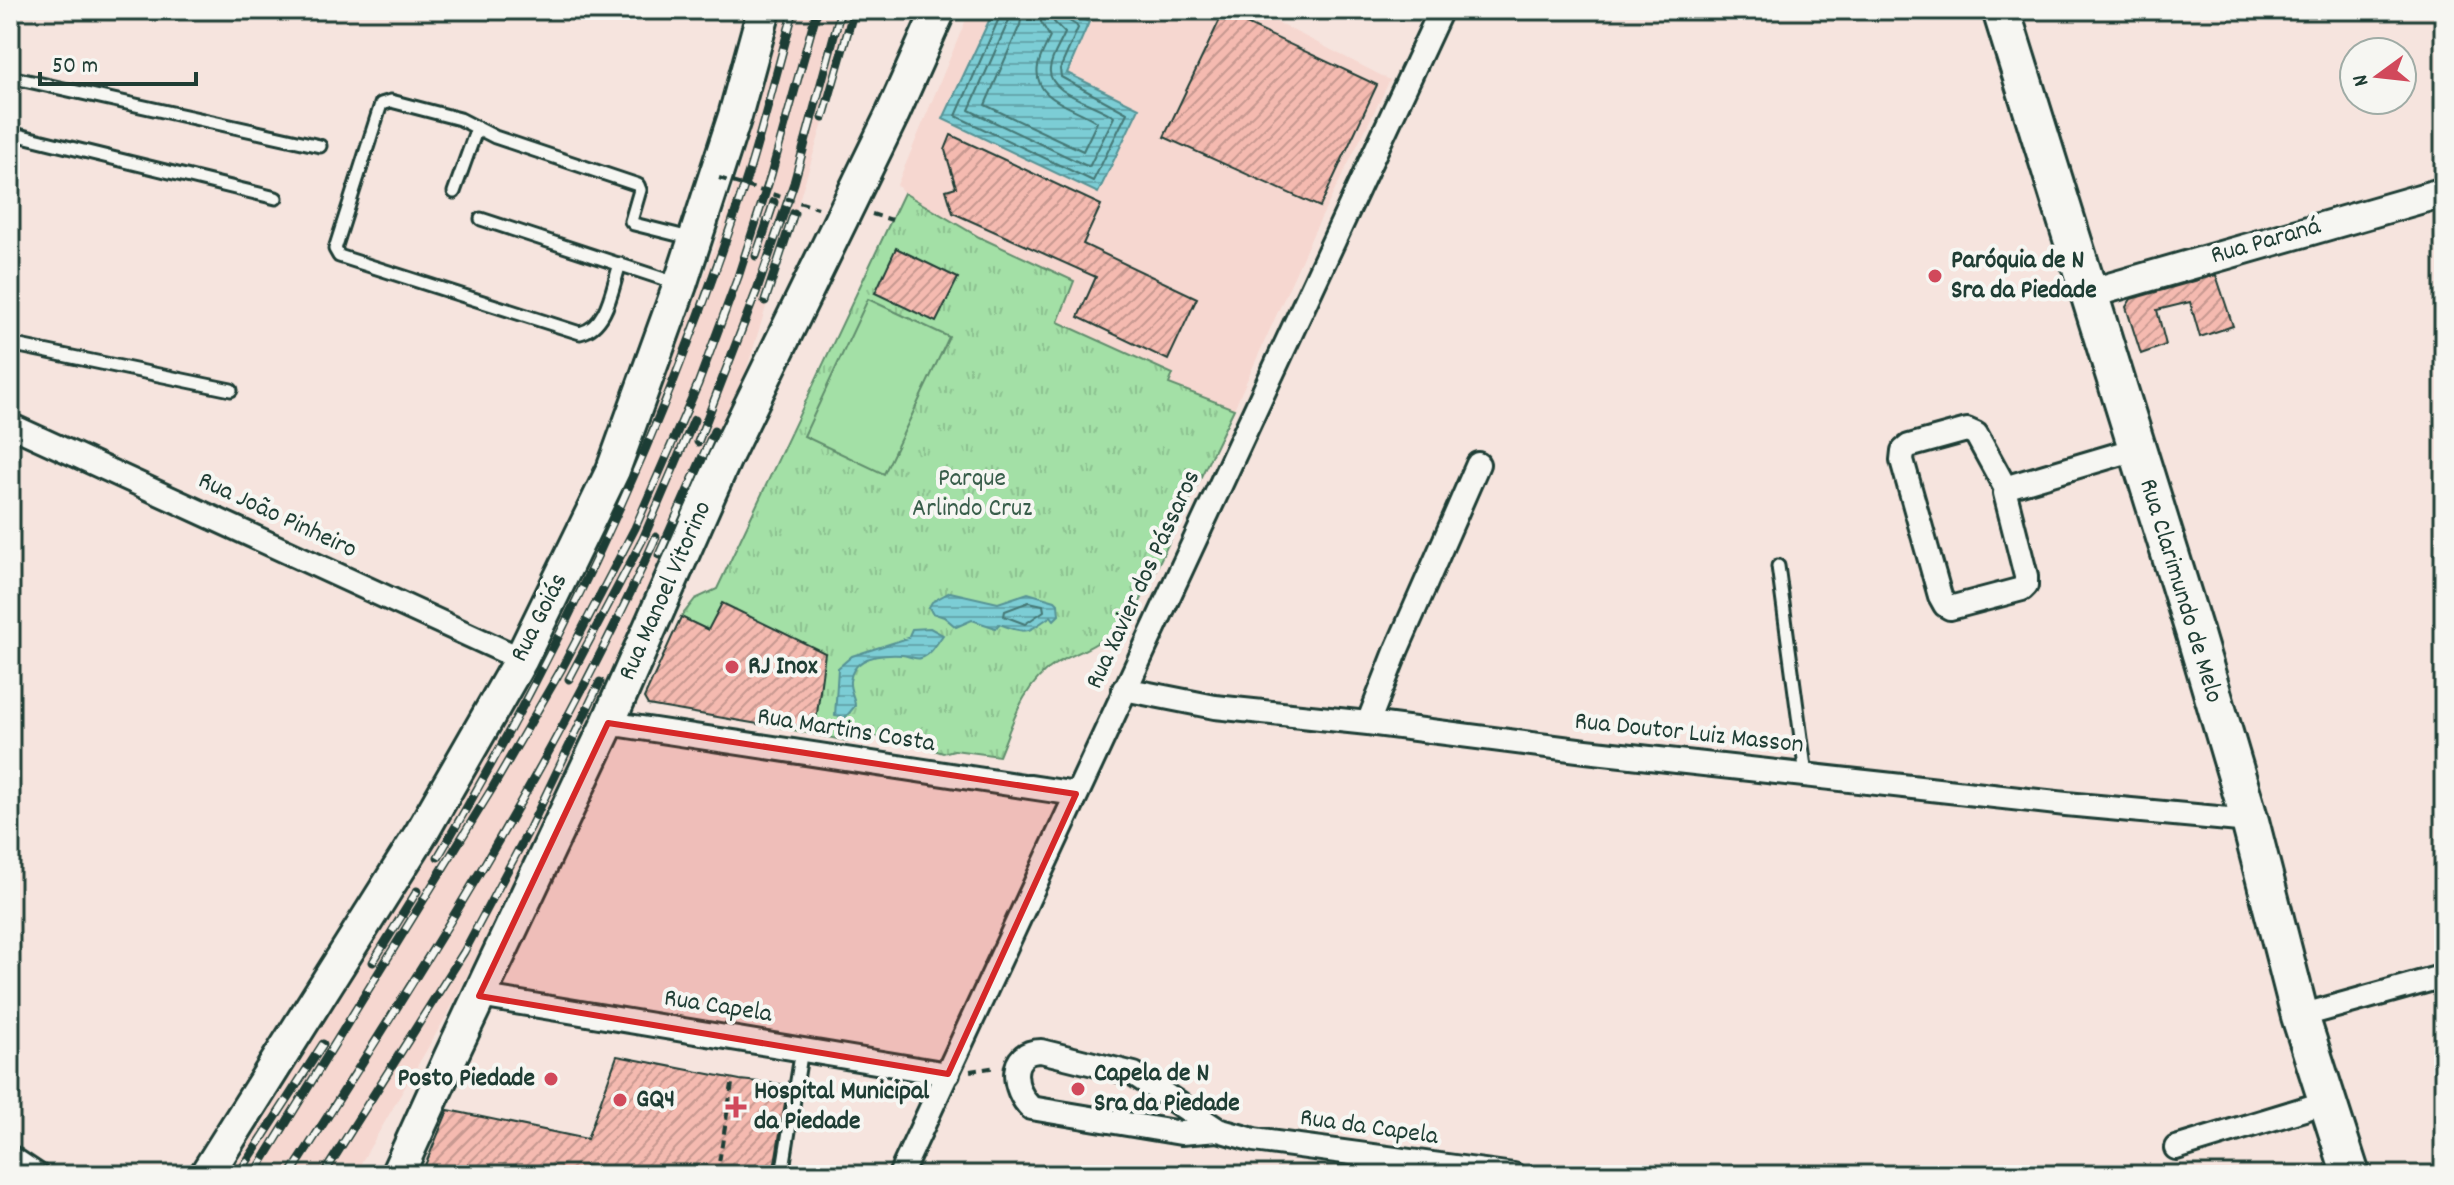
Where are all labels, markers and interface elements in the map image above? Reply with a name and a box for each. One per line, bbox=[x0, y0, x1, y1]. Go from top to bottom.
scale bar bbox=[40, 36, 196, 86]
north arrow bbox=[2338, 36, 2418, 116]
text: 50 m bbox=[52, 50, 98, 84]
text: N bbox=[2346, 71, 2378, 90]
street label: Rua Paraná bbox=[2207, 209, 2325, 275]
place label: Paróquia de N Sra da Piedade bbox=[1951, 243, 2097, 310]
marker: Paróquia de N Sra da Piedade bbox=[1926, 267, 1944, 285]
park label: Parque Arlindo Cruz bbox=[912, 461, 1032, 528]
street label: Rua João Pinheiro bbox=[191, 463, 363, 569]
street label: Rua Xavier dos Pássaros bbox=[1077, 464, 1211, 696]
street label: Rua Clarimundo de Melo bbox=[2128, 474, 2232, 708]
street label: Rua Manoel Vitorino bbox=[610, 495, 722, 687]
street label: Rua Goiás bbox=[502, 567, 578, 669]
place label: RJ Inox bbox=[748, 649, 818, 686]
marker: RJ Inox bbox=[723, 658, 741, 676]
street label: Rua Martins Costa bbox=[754, 699, 938, 763]
street label: Rua Doutor Luiz Masson bbox=[1573, 704, 1805, 764]
street label: Rua Capela bbox=[661, 980, 775, 1034]
place label: Capela de N Sra da Piedade bbox=[1094, 1056, 1240, 1123]
place label: Posto Piedade bbox=[398, 1061, 535, 1098]
marker: Posto Piedade bbox=[542, 1070, 560, 1088]
place label: Hospital Municipal da Piedade bbox=[754, 1074, 930, 1141]
marker: Capela de N Sra da Piedade bbox=[1069, 1080, 1087, 1098]
place label: GQ4 bbox=[636, 1082, 675, 1119]
marker: GQ4 bbox=[611, 1091, 629, 1109]
marker: Hospital Municipal da Piedade bbox=[725, 1096, 747, 1118]
street label: Rua da Capela bbox=[1297, 1100, 1441, 1156]

